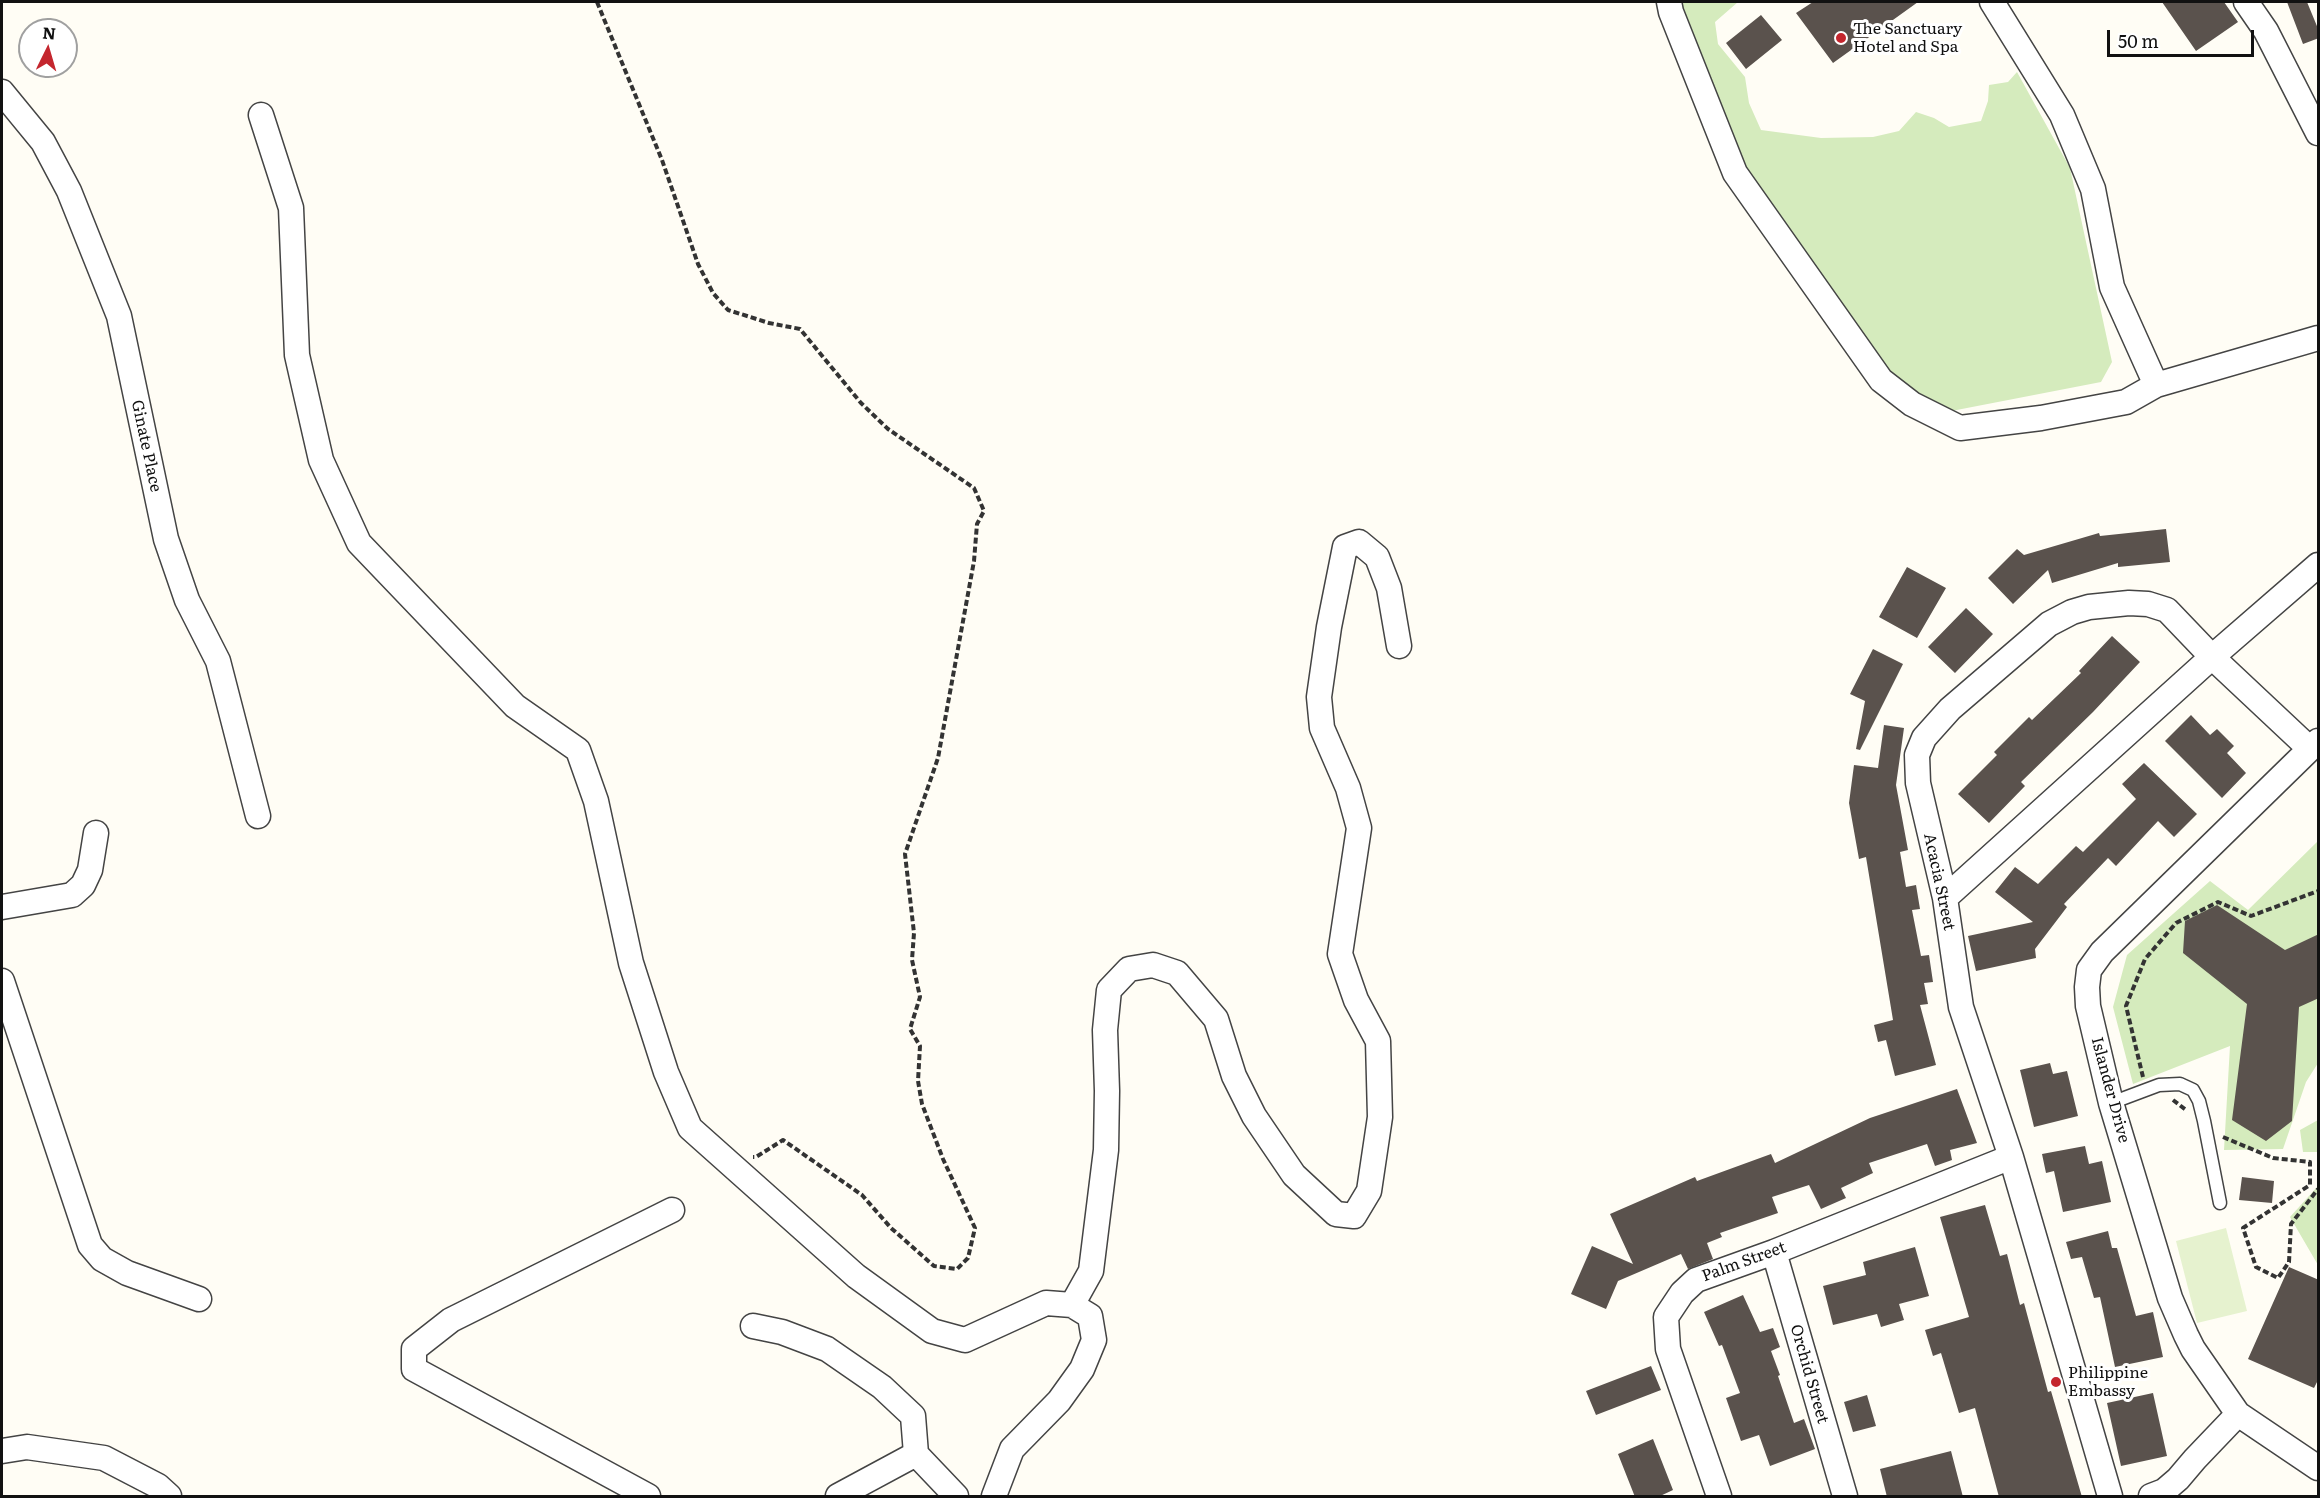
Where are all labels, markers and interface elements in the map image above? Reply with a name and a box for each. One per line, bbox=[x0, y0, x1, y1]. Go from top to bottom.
north arrow bbox=[18, 18, 78, 78]
scale bar bbox=[2110, 18, 2257, 56]
place label: The Sanctuary Hotel and Spa bbox=[1853, 19, 1962, 57]
text: N bbox=[42, 20, 57, 45]
text: 50 m bbox=[2118, 27, 2159, 54]
marker: The Sanctuary Hotel and Spa bbox=[1834, 31, 1848, 45]
street label: Ginate Place bbox=[127, 398, 165, 494]
street label: Acacia Street bbox=[1919, 832, 1959, 932]
street label: Islander Drive bbox=[2087, 1035, 2133, 1145]
street label: Palm Street bbox=[1699, 1238, 1789, 1286]
street label: Orchid Street bbox=[1786, 1322, 1832, 1426]
place label: Philippine Embassy bbox=[2068, 1363, 2148, 1401]
marker: Philippine Embassy bbox=[2049, 1375, 2063, 1389]

